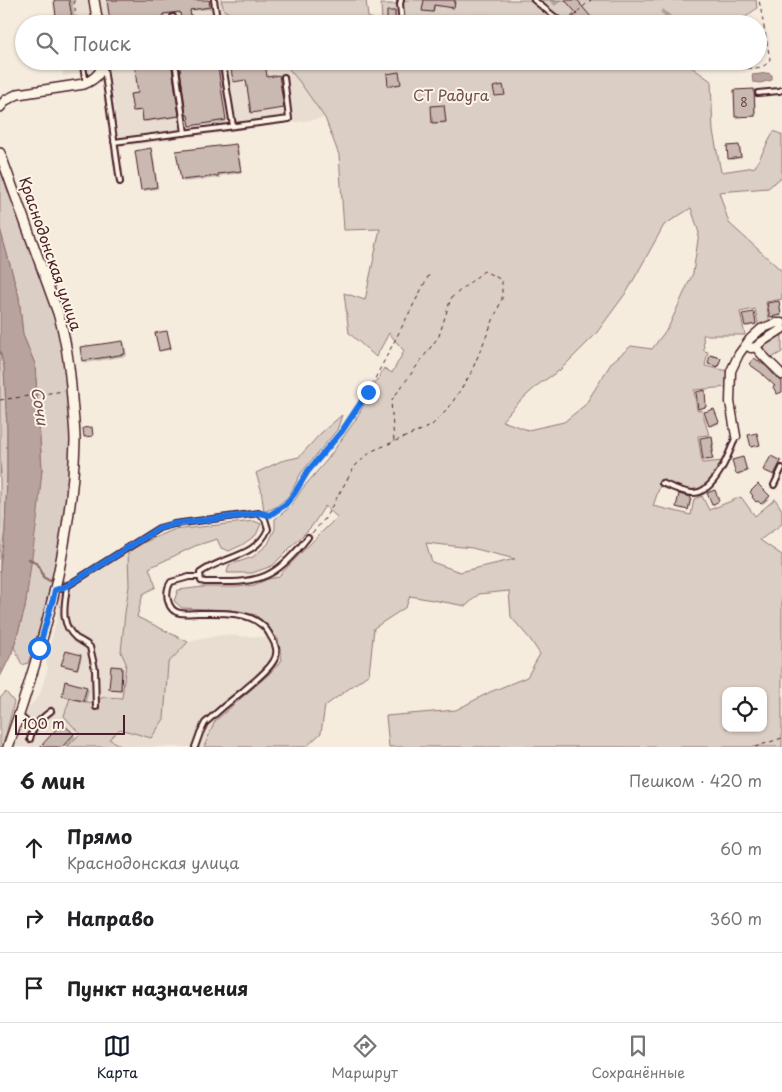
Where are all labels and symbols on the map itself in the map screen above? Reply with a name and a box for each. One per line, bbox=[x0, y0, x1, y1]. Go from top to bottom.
park label: СТ Радуга bbox=[413, 83, 490, 106]
house number: 8 bbox=[740, 93, 748, 111]
street label: Краснодонская улица bbox=[14, 173, 89, 334]
route end bbox=[357, 381, 380, 404]
water label: Сочи bbox=[26, 385, 56, 428]
route start bbox=[28, 637, 51, 660]
scale bar bbox=[15, 712, 125, 735]

